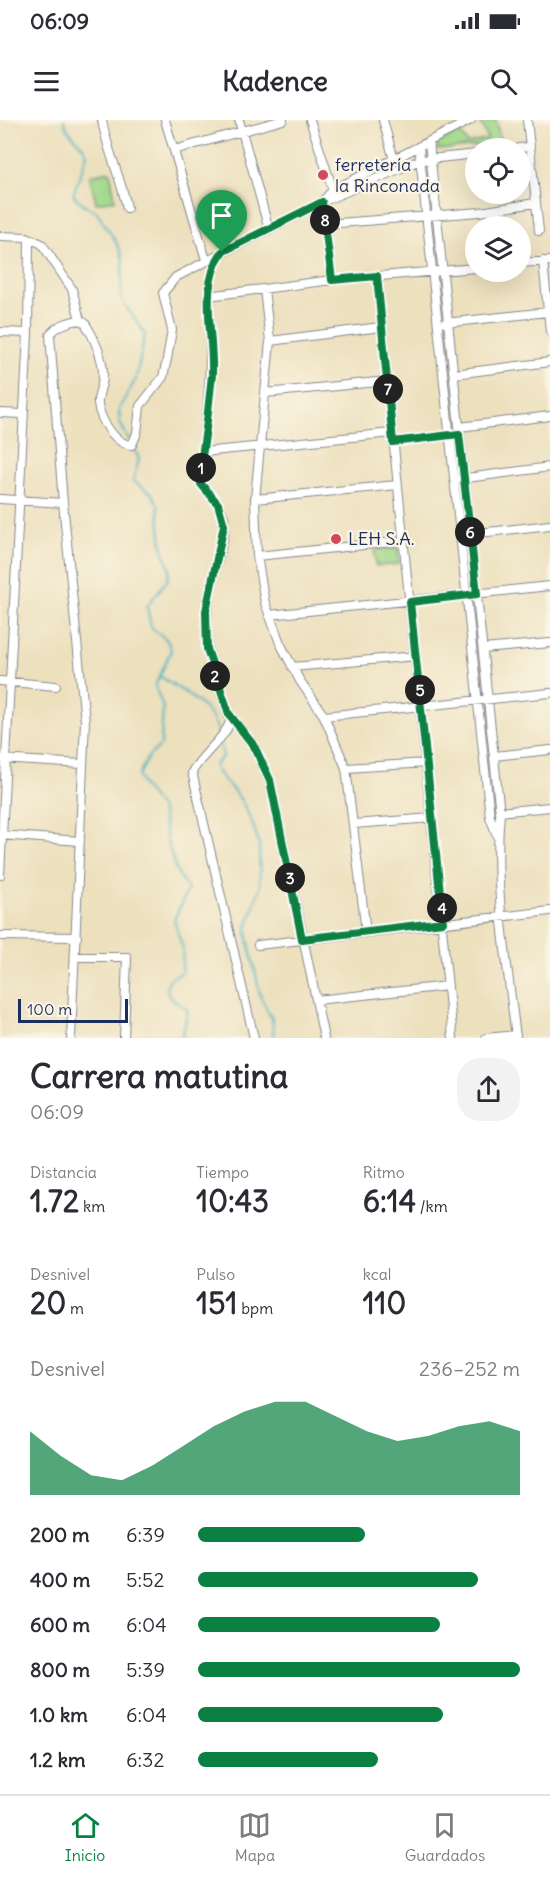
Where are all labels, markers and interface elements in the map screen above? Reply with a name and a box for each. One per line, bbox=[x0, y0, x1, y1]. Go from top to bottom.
text: 06:09 bbox=[30, 7, 89, 35]
text: Kadence bbox=[222, 64, 328, 98]
icon: menu bbox=[30, 65, 63, 98]
icon: search bbox=[487, 65, 520, 98]
map controls bbox=[465, 138, 531, 282]
button: locate bbox=[465, 138, 531, 204]
place label: ferretería la Rinconada bbox=[335, 153, 440, 197]
marker: ferretería la Rinconada bbox=[316, 168, 330, 182]
pin bbox=[196, 190, 247, 252]
icon: arrive bbox=[205, 199, 238, 232]
pin: 8 bbox=[310, 205, 340, 235]
text: 8 bbox=[320, 210, 330, 230]
button: layers bbox=[465, 216, 531, 282]
pin: 7 bbox=[373, 374, 403, 404]
text: 7 bbox=[384, 379, 392, 399]
pin: 1 bbox=[186, 453, 216, 483]
text: 1 bbox=[198, 458, 204, 478]
pin: 6 bbox=[455, 517, 485, 547]
text: 6 bbox=[465, 522, 475, 542]
place label: LEH S.A. bbox=[348, 527, 415, 550]
marker: LEH S.A. bbox=[329, 532, 343, 546]
pin: 2 bbox=[200, 661, 230, 691]
text: 2 bbox=[211, 666, 219, 686]
pin: 5 bbox=[405, 675, 435, 705]
text: 5 bbox=[415, 680, 425, 700]
pin: 3 bbox=[275, 863, 305, 893]
text: 3 bbox=[285, 868, 295, 888]
pin: 4 bbox=[427, 893, 457, 923]
text: 4 bbox=[437, 898, 447, 918]
scale bar bbox=[18, 996, 128, 1024]
text: 100 m bbox=[27, 999, 72, 1019]
text: Carrera matutina bbox=[30, 1055, 288, 1097]
button: share bbox=[457, 1058, 520, 1121]
text: 06:09 bbox=[30, 1099, 84, 1124]
text: Distancia bbox=[30, 1162, 97, 1182]
text: Tiempo bbox=[196, 1162, 249, 1182]
text: Ritmo bbox=[363, 1162, 405, 1182]
text: 1.72 bbox=[30, 1182, 79, 1220]
text: 10:43 bbox=[196, 1182, 269, 1220]
text: 6:14 bbox=[363, 1182, 416, 1220]
text: km bbox=[79, 1196, 105, 1216]
text: /km bbox=[416, 1196, 448, 1216]
text: Desnivel bbox=[30, 1264, 90, 1284]
text: Pulso bbox=[196, 1264, 235, 1284]
text: kcal bbox=[363, 1264, 391, 1284]
text: 20 bbox=[30, 1284, 66, 1322]
text: 151 bbox=[196, 1284, 237, 1322]
text: 110 bbox=[363, 1284, 406, 1322]
text: m bbox=[66, 1298, 84, 1318]
text: bpm bbox=[237, 1298, 273, 1318]
text: Desnivel bbox=[30, 1356, 105, 1381]
text: 236–252 m bbox=[419, 1356, 520, 1381]
text: 200 m bbox=[30, 1522, 90, 1547]
text: 6:39 bbox=[126, 1522, 165, 1547]
text: 400 m bbox=[30, 1567, 90, 1592]
text: 5:52 bbox=[126, 1567, 164, 1592]
text: 600 m bbox=[30, 1612, 90, 1637]
text: 6:04 bbox=[126, 1612, 167, 1637]
text: 800 m bbox=[30, 1657, 90, 1682]
text: 5:39 bbox=[126, 1657, 165, 1682]
text: 1.0 km bbox=[30, 1702, 88, 1727]
text: 6:04 bbox=[126, 1702, 167, 1727]
text: 1.2 km bbox=[30, 1747, 86, 1772]
text: 6:32 bbox=[126, 1747, 164, 1772]
tab: Inicio bbox=[65, 1809, 105, 1865]
tab: Mapa bbox=[235, 1809, 275, 1865]
tab: Guardados bbox=[405, 1809, 485, 1865]

